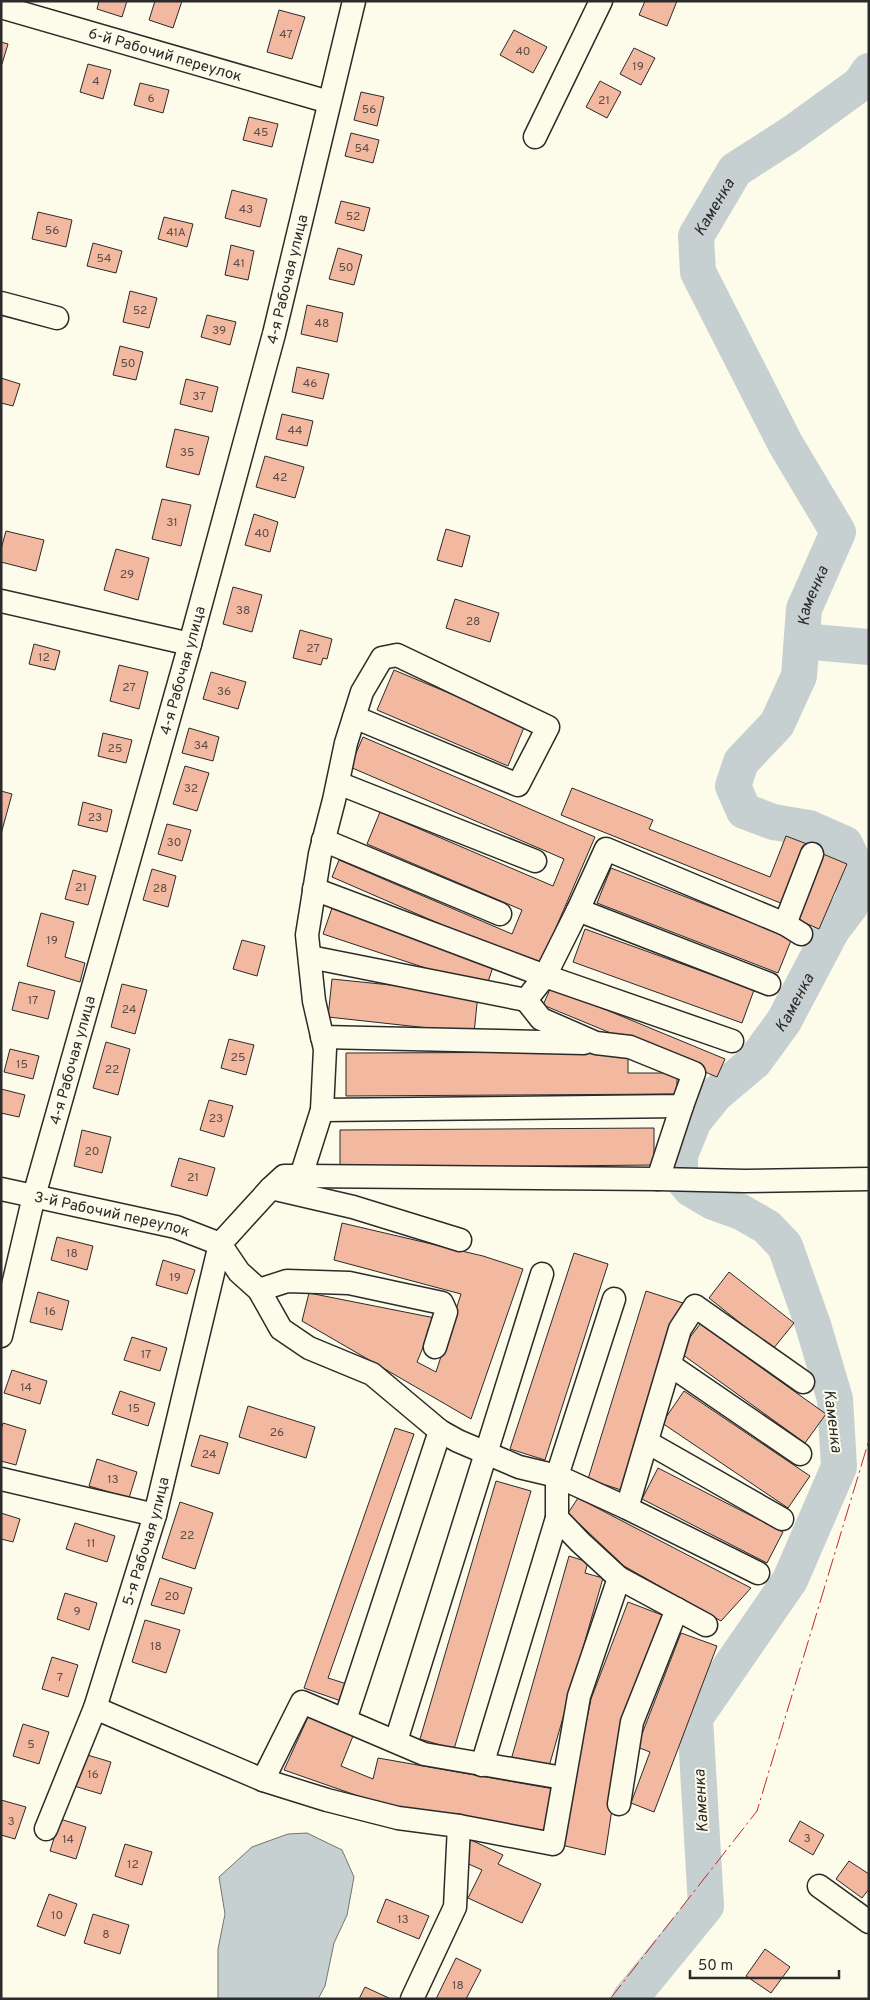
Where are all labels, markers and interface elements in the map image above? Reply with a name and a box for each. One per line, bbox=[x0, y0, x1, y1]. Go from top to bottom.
street label: 6-й Рабочий переулок bbox=[86, 25, 244, 87]
house number: 47 bbox=[279, 27, 293, 43]
house number: 40 bbox=[515, 44, 531, 60]
house number: 19 bbox=[632, 59, 644, 75]
house number: 4 bbox=[92, 74, 100, 90]
house number: 6 bbox=[147, 91, 155, 107]
house number: 21 bbox=[598, 93, 610, 109]
house number: 56 bbox=[362, 102, 376, 118]
house number: 45 bbox=[254, 125, 268, 141]
house number: 54 bbox=[354, 141, 370, 157]
water label: Каменка bbox=[690, 175, 740, 240]
house number: 43 bbox=[239, 202, 253, 218]
house number: 52 bbox=[346, 209, 360, 225]
street label: 4-я Рабочая улица bbox=[264, 213, 313, 347]
house number: 56 bbox=[45, 223, 59, 239]
house number: 41А bbox=[166, 225, 186, 241]
house number: 54 bbox=[96, 251, 112, 267]
house number: 41 bbox=[233, 256, 245, 272]
house number: 50 bbox=[338, 260, 354, 276]
house number: 52 bbox=[133, 303, 147, 319]
house number: 48 bbox=[315, 316, 329, 332]
house number: 39 bbox=[212, 323, 226, 339]
house number: 50 bbox=[120, 356, 136, 372]
house number: 46 bbox=[303, 376, 317, 392]
house number: 37 bbox=[192, 389, 206, 405]
house number: 44 bbox=[288, 423, 302, 439]
house number: 35 bbox=[180, 445, 194, 461]
house number: 42 bbox=[273, 470, 287, 486]
house number: 31 bbox=[166, 515, 178, 531]
house number: 40 bbox=[254, 526, 270, 542]
water label: Каменка bbox=[795, 562, 834, 627]
house number: 29 bbox=[120, 567, 134, 583]
house number: 38 bbox=[236, 603, 250, 619]
street label: 4-я Рабочая улица bbox=[157, 604, 211, 737]
house number: 28 bbox=[466, 614, 480, 630]
house number: 27 bbox=[306, 641, 320, 657]
house number: 12 bbox=[38, 650, 50, 666]
house number: 27 bbox=[122, 680, 136, 696]
house number: 36 bbox=[217, 684, 231, 700]
house number: 34 bbox=[194, 738, 208, 754]
house number: 25 bbox=[108, 741, 122, 757]
house number: 32 bbox=[184, 781, 198, 797]
house number: 23 bbox=[88, 810, 102, 826]
house number: 30 bbox=[167, 835, 181, 851]
house number: 21 bbox=[75, 880, 87, 896]
house number: 28 bbox=[153, 881, 167, 897]
house number: 19 bbox=[46, 933, 58, 949]
water label: Каменка bbox=[771, 970, 820, 1037]
house number: 17 bbox=[28, 993, 38, 1009]
street label: 4-я Рабочая улица bbox=[47, 994, 101, 1127]
house number: 24 bbox=[122, 1002, 136, 1018]
house number: 25 bbox=[231, 1050, 245, 1066]
house number: 15 bbox=[16, 1057, 28, 1073]
house number: 22 bbox=[105, 1062, 119, 1078]
house number: 23 bbox=[209, 1111, 223, 1127]
house number: 20 bbox=[84, 1144, 100, 1160]
house number: 21 bbox=[187, 1170, 199, 1186]
street label: 3-й Рабочий переулок bbox=[32, 1188, 192, 1242]
house number: 18 bbox=[66, 1246, 78, 1262]
house number: 19 bbox=[169, 1270, 181, 1286]
house number: 16 bbox=[44, 1304, 56, 1320]
house number: 17 bbox=[141, 1347, 151, 1363]
house number: 14 bbox=[20, 1380, 32, 1396]
water label: Каменка bbox=[818, 1388, 846, 1455]
house number: 15 bbox=[128, 1401, 140, 1417]
house number: 26 bbox=[270, 1425, 284, 1441]
house number: 24 bbox=[202, 1447, 216, 1463]
house number: 13 bbox=[107, 1472, 119, 1488]
street label: 5-я Рабочая улица bbox=[119, 1475, 175, 1608]
house number: 22 bbox=[180, 1528, 194, 1544]
house number: 11 bbox=[87, 1536, 95, 1552]
house number: 20 bbox=[164, 1589, 180, 1605]
house number: 9 bbox=[73, 1604, 81, 1620]
house number: 18 bbox=[150, 1639, 162, 1655]
house number: 7 bbox=[57, 1670, 63, 1686]
house number: 5 bbox=[27, 1737, 35, 1753]
house number: 16 bbox=[87, 1767, 99, 1783]
water label: Каменка bbox=[690, 1768, 714, 1833]
house number: 3 bbox=[7, 1814, 15, 1830]
house number: 3 bbox=[803, 1831, 811, 1847]
house number: 14 bbox=[62, 1832, 74, 1848]
house number: 12 bbox=[127, 1857, 139, 1873]
house number: 10 bbox=[51, 1908, 63, 1924]
house number: 13 bbox=[397, 1912, 409, 1928]
house number: 8 bbox=[102, 1927, 110, 1943]
scale bar bbox=[690, 1948, 839, 1980]
text: 50 m bbox=[698, 1957, 733, 1976]
house number: 18 bbox=[452, 1978, 464, 1994]

